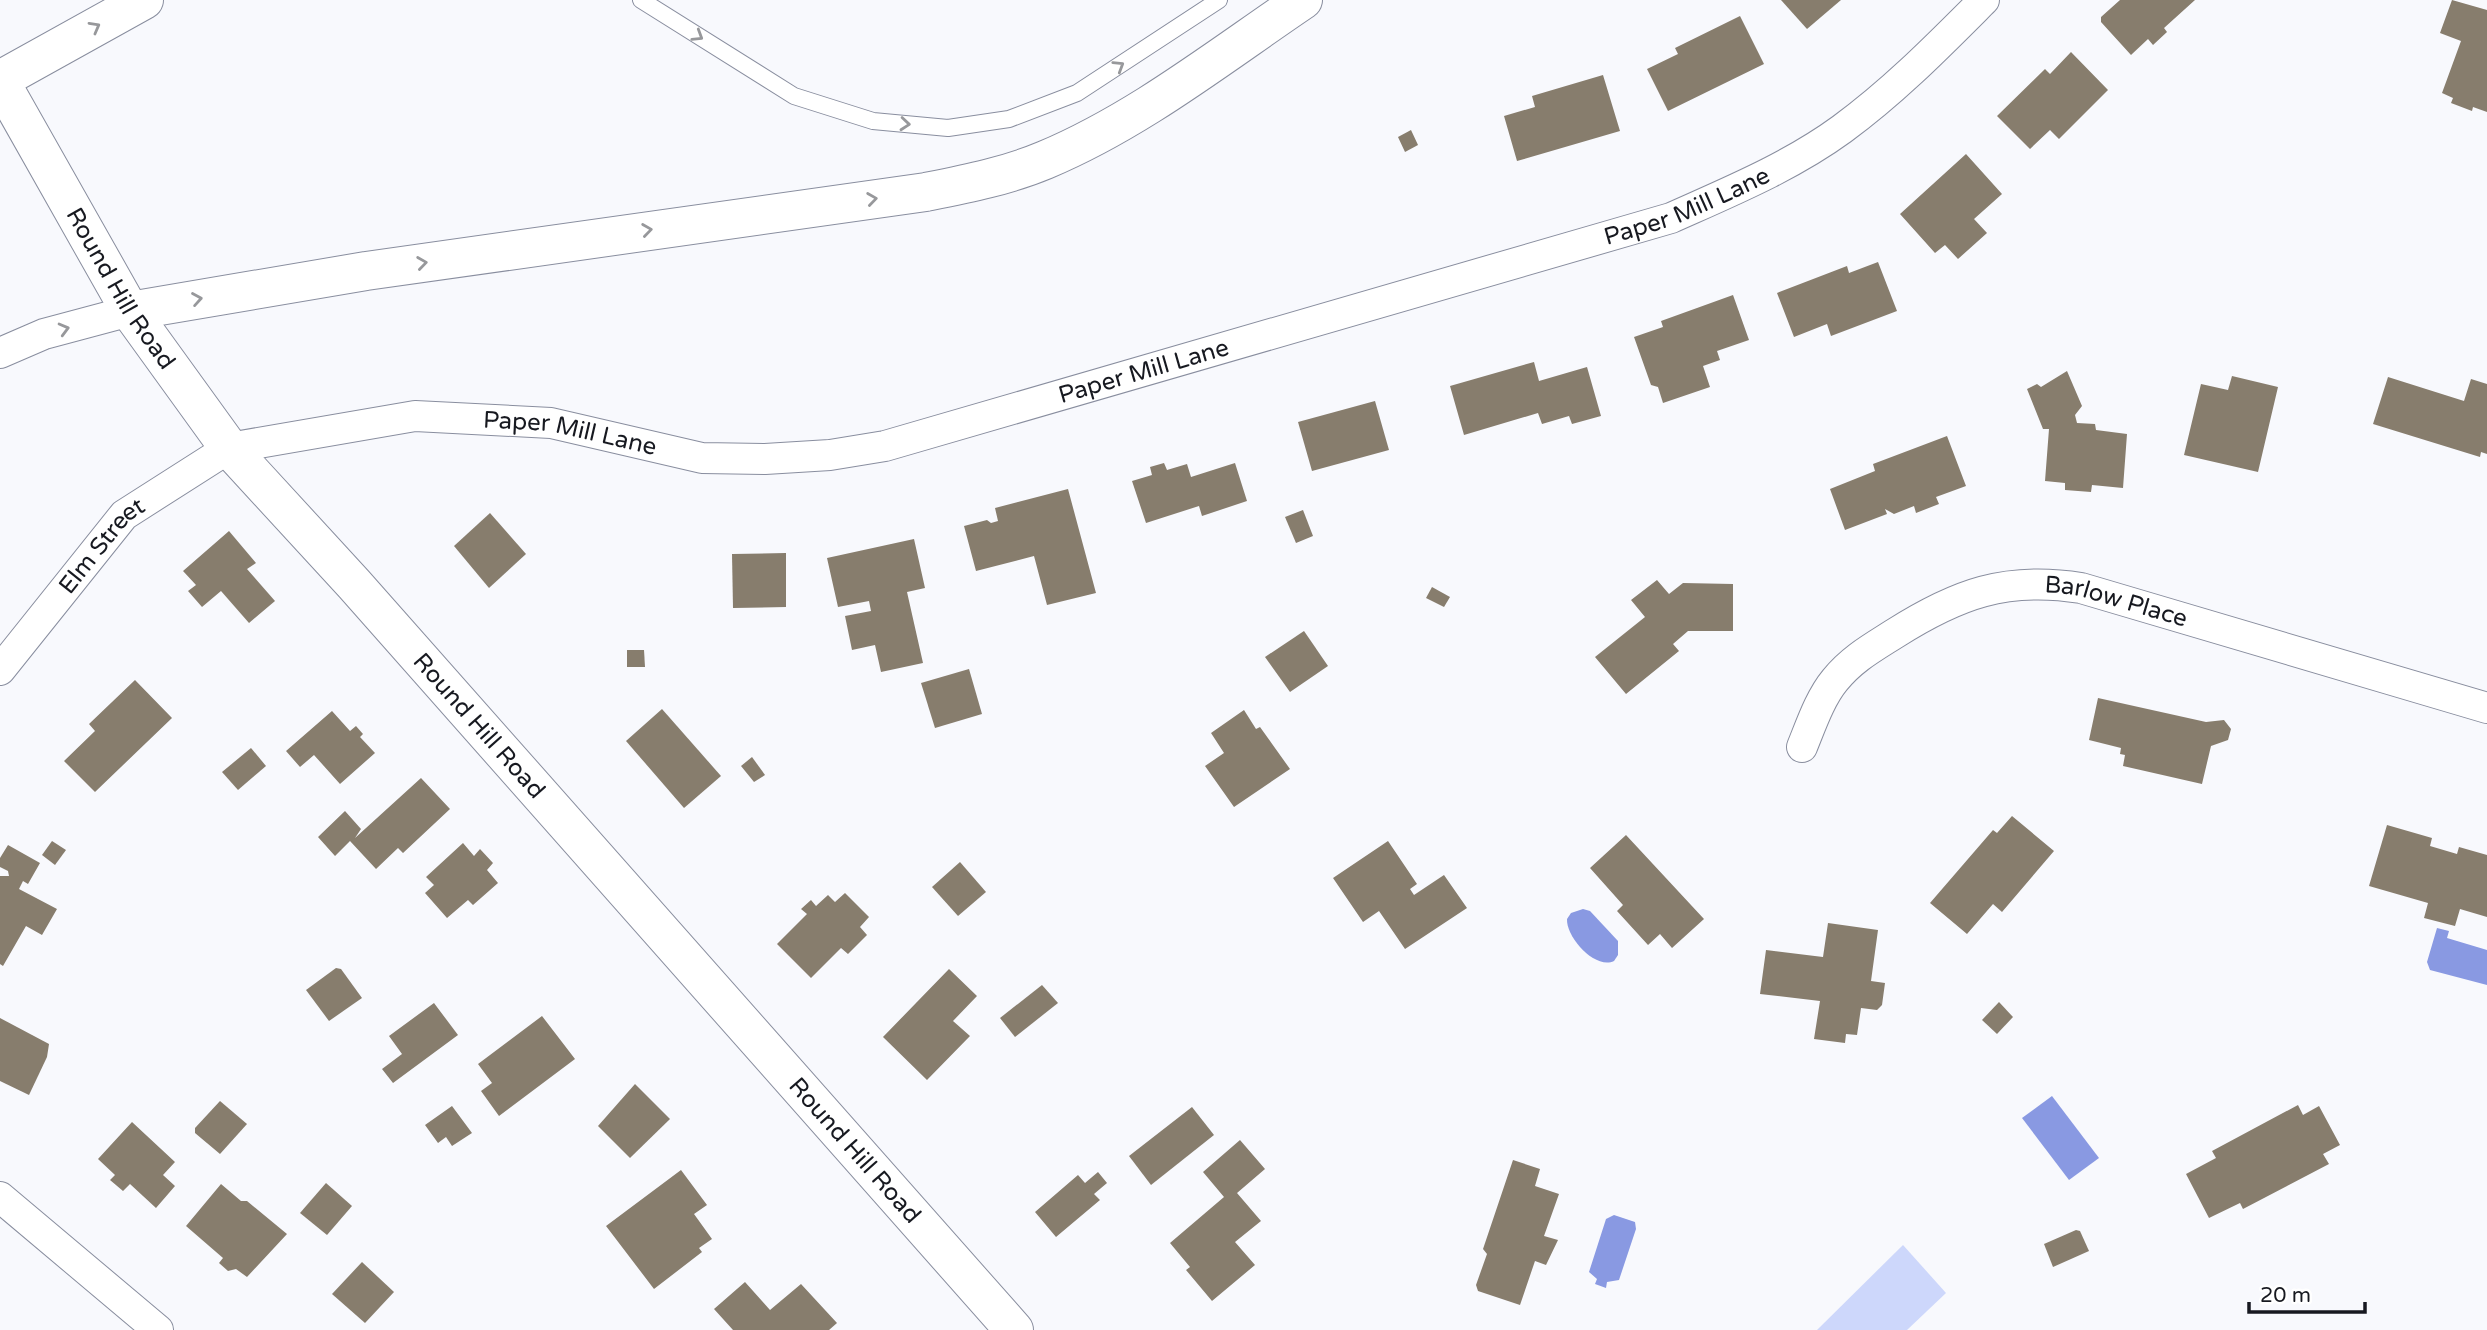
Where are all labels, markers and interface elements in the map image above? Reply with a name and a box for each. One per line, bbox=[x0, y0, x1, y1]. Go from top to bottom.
one-way arrow bbox=[88, 22, 100, 35]
one-way arrow bbox=[691, 28, 704, 41]
one-way arrow bbox=[1111, 62, 1124, 75]
one-way arrow bbox=[899, 116, 910, 131]
street label: Paper Mill Lane bbox=[1601, 160, 1774, 251]
one-way arrow bbox=[866, 192, 878, 207]
street label: Round Hill Road bbox=[60, 202, 182, 375]
one-way arrow bbox=[641, 223, 653, 238]
one-way arrow bbox=[416, 256, 428, 271]
one-way arrow bbox=[191, 292, 203, 307]
one-way arrow bbox=[58, 323, 70, 337]
street label: Paper Mill Lane bbox=[1055, 333, 1232, 409]
street label: Paper Mill Lane bbox=[482, 405, 659, 462]
street label: Elm Street bbox=[52, 491, 150, 600]
street label: Barlow Place bbox=[2044, 570, 2191, 633]
street label: Round Hill Road bbox=[407, 647, 551, 804]
street label: Round Hill Road bbox=[783, 1071, 927, 1229]
scale bar bbox=[2249, 1270, 2364, 1314]
text: 20 m bbox=[2260, 1283, 2311, 1308]

